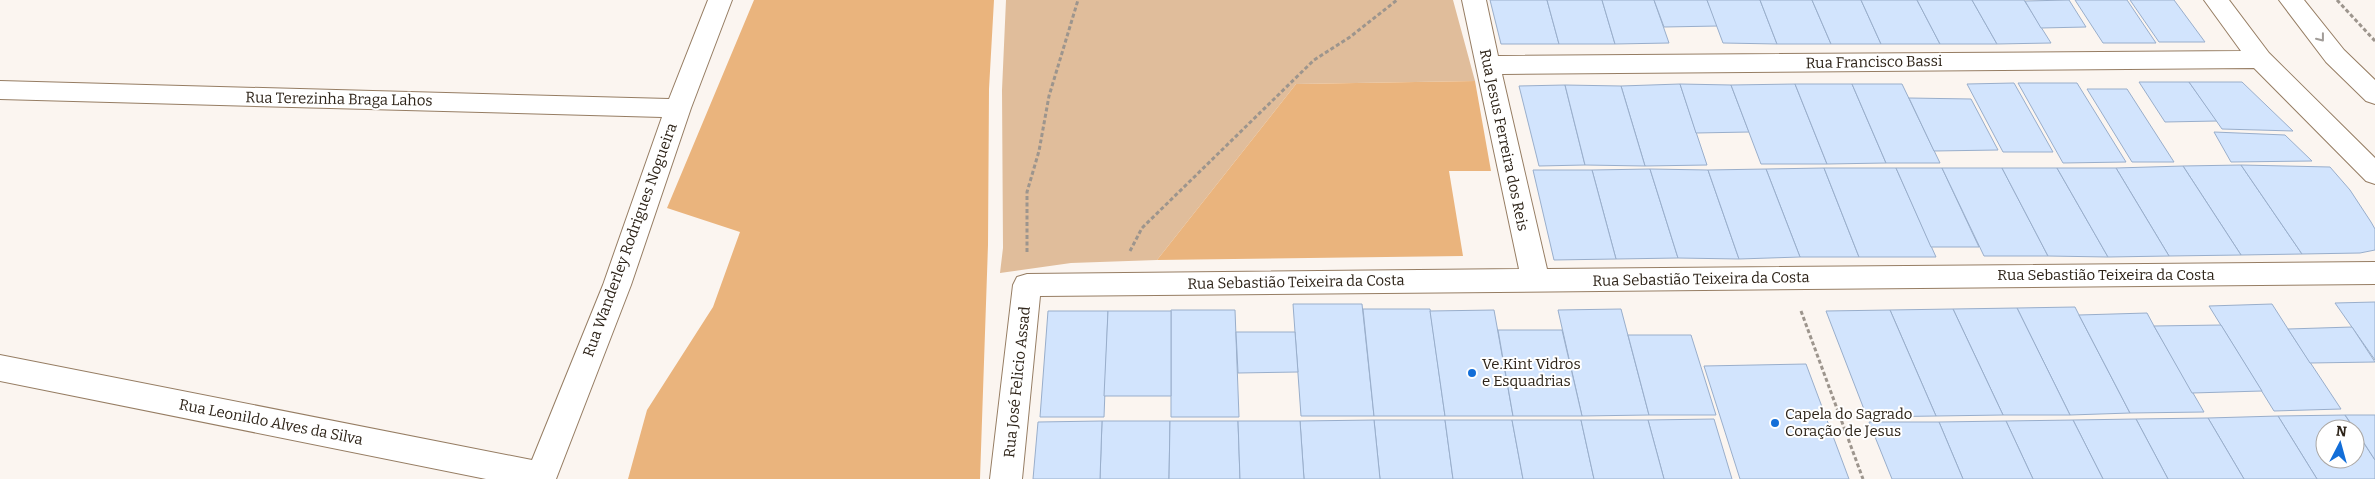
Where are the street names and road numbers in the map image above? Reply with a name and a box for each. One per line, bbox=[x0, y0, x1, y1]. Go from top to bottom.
street label: Rua Jesus Ferreira dos Reis bbox=[1476, 47, 1532, 233]
street label: Rua Francisco Bassi bbox=[1806, 52, 1943, 72]
street label: Rua Terezinha Braga Lahos bbox=[245, 88, 433, 110]
street label: Rua Wanderley Rodrigues Nogueira bbox=[579, 121, 681, 359]
street label: Rua Sebastião Teixeira da Costa bbox=[1997, 266, 2215, 284]
street label: Rua Sebastião Teixeira da Costa bbox=[1592, 268, 1810, 290]
street label: Rua Sebastião Teixeira da Costa bbox=[1187, 271, 1405, 293]
street label: Rua José Felicio Assad bbox=[1000, 305, 1034, 459]
street label: Rua Leonildo Alves da Silva bbox=[177, 395, 365, 449]

